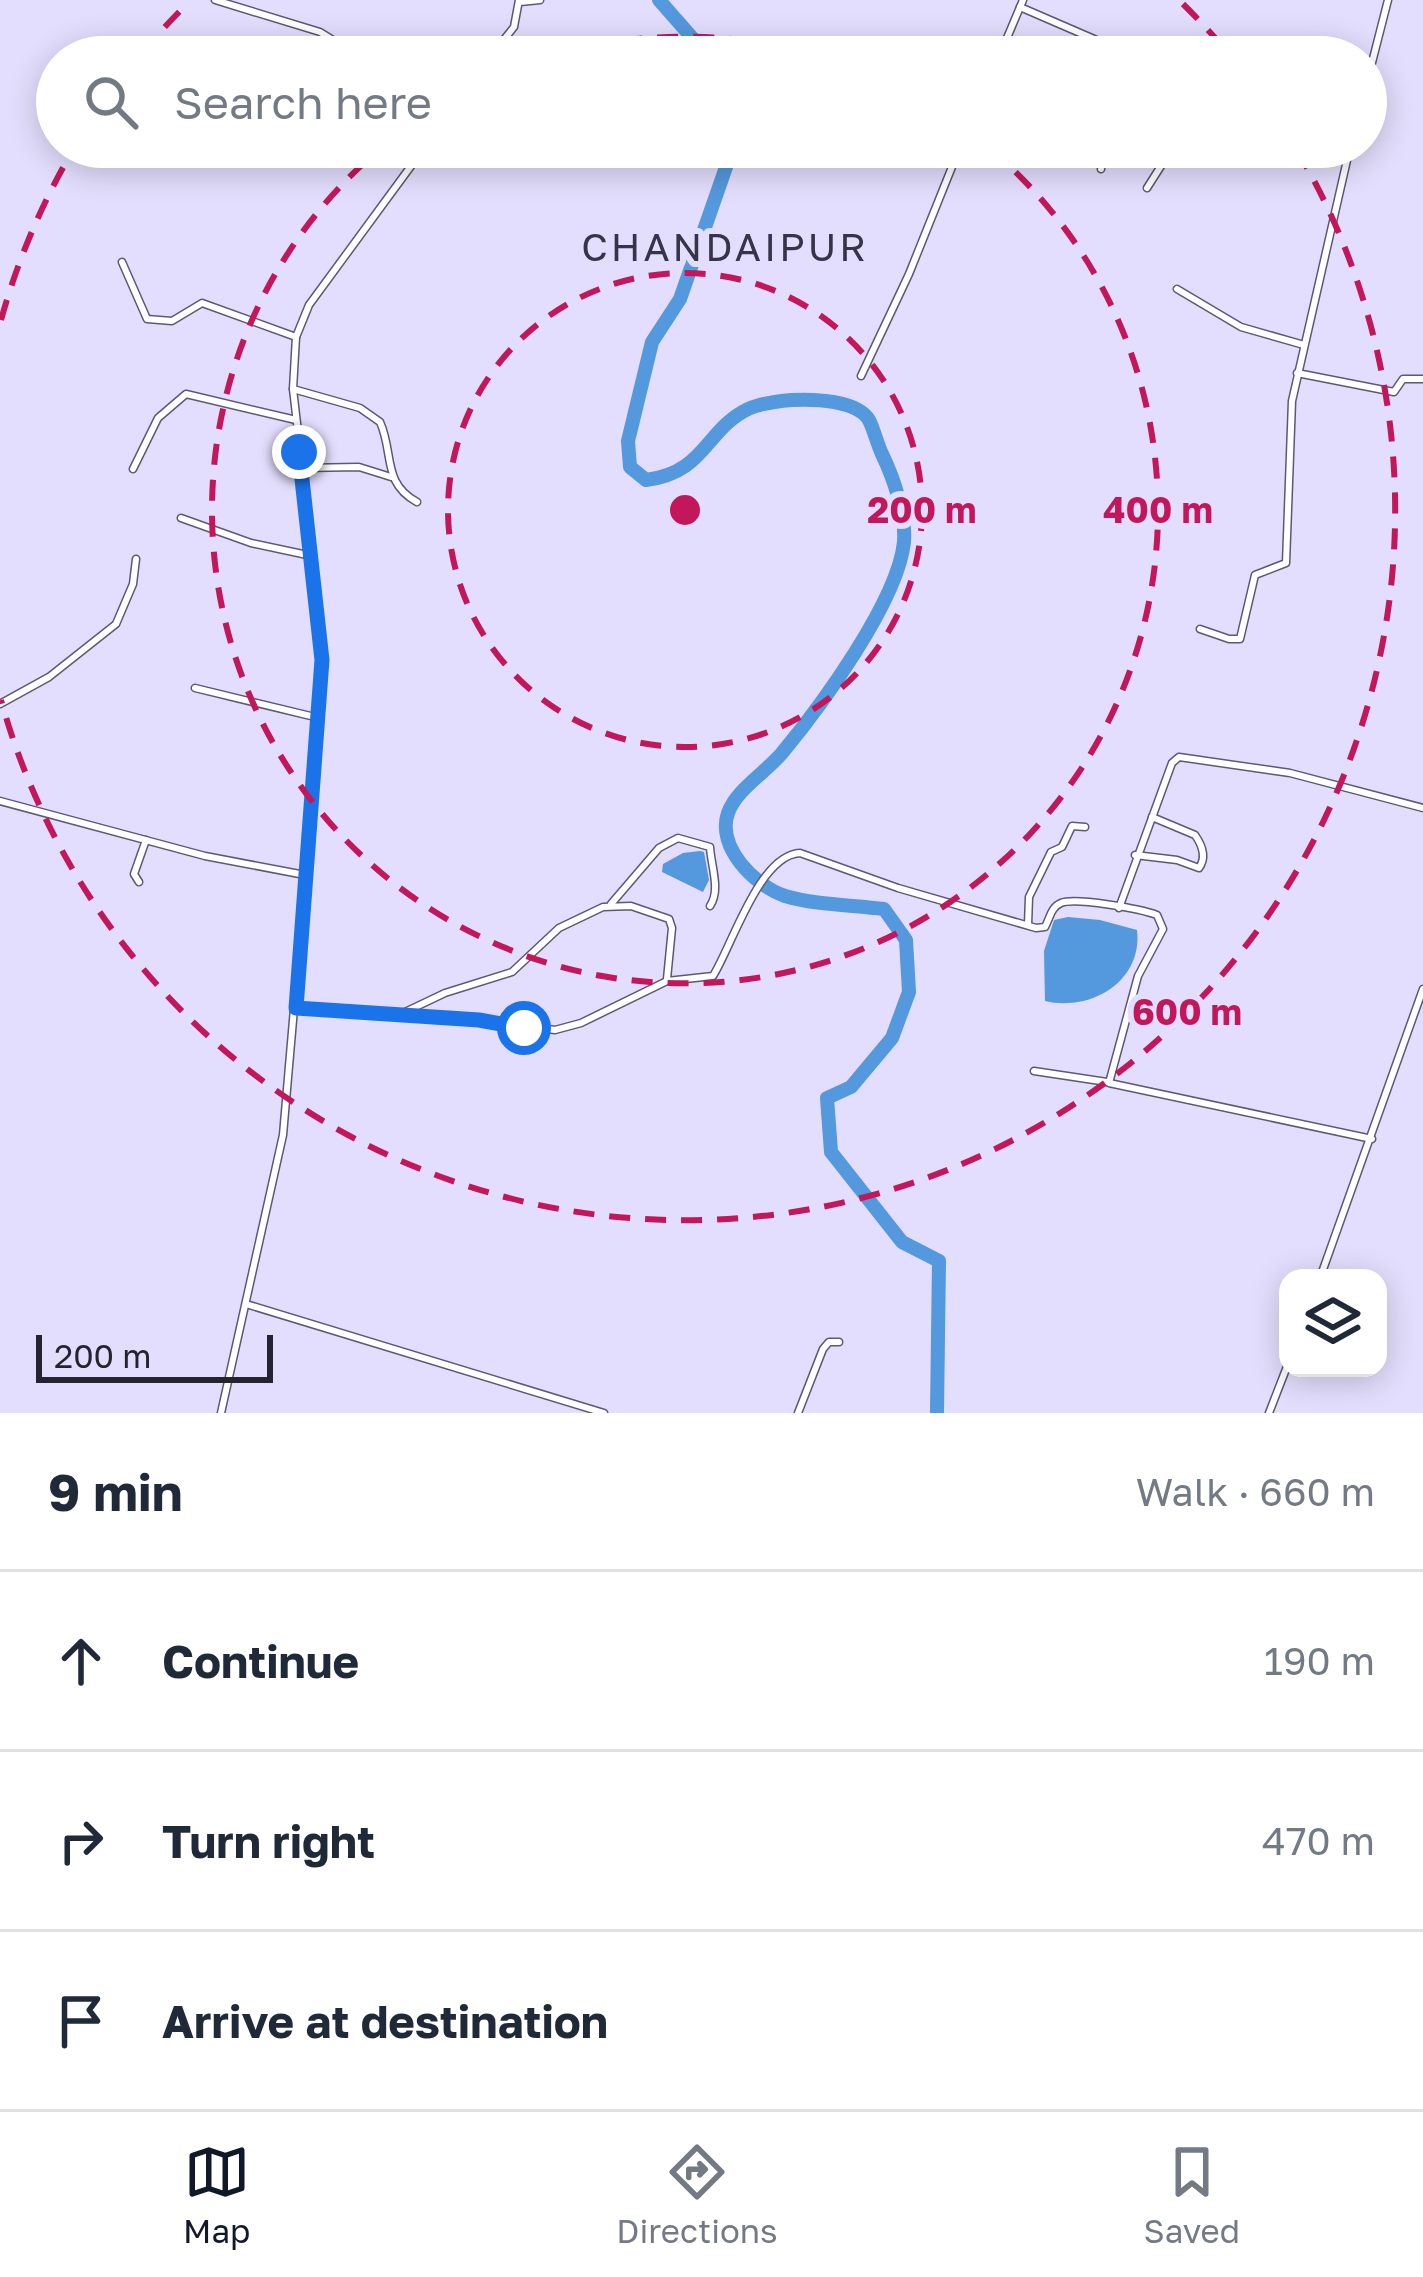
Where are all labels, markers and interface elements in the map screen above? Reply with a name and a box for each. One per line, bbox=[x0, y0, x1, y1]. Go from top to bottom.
search box bbox=[36, 36, 1387, 168]
icon: search bbox=[78, 69, 144, 135]
text: Search here bbox=[174, 75, 432, 129]
district label: CHANDAIPUR bbox=[581, 223, 869, 270]
route end bbox=[272, 425, 326, 479]
text: 200 m bbox=[867, 488, 977, 531]
text: 400 m bbox=[1103, 488, 1213, 531]
centre of rings bbox=[664, 489, 706, 531]
text: 600 m bbox=[1132, 990, 1242, 1033]
route start bbox=[497, 1001, 551, 1055]
map controls bbox=[1279, 1269, 1387, 1377]
button: layers bbox=[1279, 1269, 1387, 1377]
scale bar bbox=[36, 1329, 273, 1382]
text: 200 m bbox=[54, 1336, 152, 1375]
text: 9 min bbox=[48, 1461, 183, 1522]
text: Walk · 660 m bbox=[1136, 1468, 1375, 1515]
icon: ahead bbox=[48, 1628, 114, 1694]
text: Continue bbox=[162, 1634, 359, 1688]
text: 190 m bbox=[1264, 1637, 1375, 1684]
icon: right bbox=[48, 1808, 114, 1874]
text: Turn right bbox=[162, 1814, 375, 1868]
text: 470 m bbox=[1262, 1817, 1375, 1864]
icon: arrive bbox=[48, 1988, 114, 2054]
text: Arrive at destination bbox=[162, 1994, 608, 2048]
tab: Map bbox=[183, 2139, 250, 2250]
tab: Directions bbox=[616, 2139, 778, 2250]
tab: Saved bbox=[1144, 2139, 1240, 2250]

